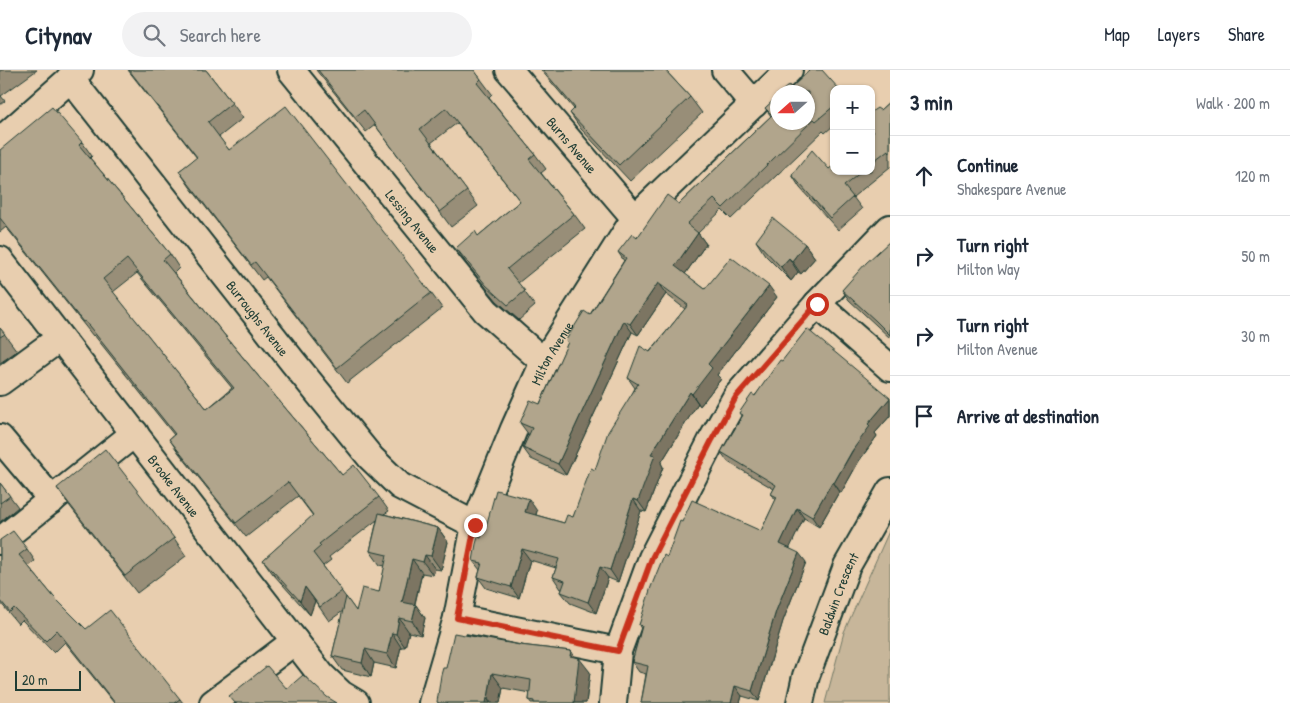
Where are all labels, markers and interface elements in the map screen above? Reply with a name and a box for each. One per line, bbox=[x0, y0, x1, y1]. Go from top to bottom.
search box bbox=[122, 12, 472, 57]
text: Citynav bbox=[25, 19, 92, 51]
icon: search bbox=[140, 21, 168, 49]
text: Search here bbox=[180, 22, 261, 48]
text: Map bbox=[1104, 22, 1130, 47]
text: Layers bbox=[1158, 22, 1200, 47]
text: Share bbox=[1228, 22, 1265, 47]
north arrow bbox=[770, 85, 815, 130]
map controls bbox=[830, 85, 875, 175]
button: + bbox=[830, 85, 875, 130]
text: 3 min bbox=[910, 88, 953, 117]
text: Walk · 200 m bbox=[1196, 92, 1270, 114]
street label: Burns Avenue bbox=[543, 112, 602, 177]
button: − bbox=[830, 130, 875, 175]
text: Continue bbox=[957, 152, 1018, 178]
icon: ahead bbox=[910, 162, 938, 190]
text: 120 m bbox=[1235, 165, 1270, 187]
text: Shakespare Avenue bbox=[957, 178, 1066, 200]
street label: Lessing Avenue bbox=[382, 185, 445, 257]
text: Turn right bbox=[957, 232, 1028, 258]
icon: right bbox=[910, 242, 938, 270]
text: 50 m bbox=[1242, 245, 1270, 267]
text: Milton Way bbox=[957, 258, 1020, 280]
street label: Burroughs Avenue bbox=[223, 276, 294, 360]
route start bbox=[806, 293, 829, 316]
text: Turn right bbox=[957, 312, 1028, 338]
street label: Milton Avenue bbox=[526, 317, 577, 388]
icon: right bbox=[910, 322, 938, 350]
text: 30 m bbox=[1241, 325, 1270, 347]
text: Milton Avenue bbox=[957, 338, 1038, 360]
icon: arrive bbox=[910, 402, 938, 430]
text: Arrive at destination bbox=[957, 403, 1099, 429]
street label: Brooke Avenue bbox=[144, 450, 205, 521]
route end bbox=[464, 514, 487, 537]
street label: Baldwin Crescent bbox=[813, 548, 863, 637]
scale bar bbox=[15, 668, 81, 691]
text: 20 m bbox=[22, 670, 48, 689]

